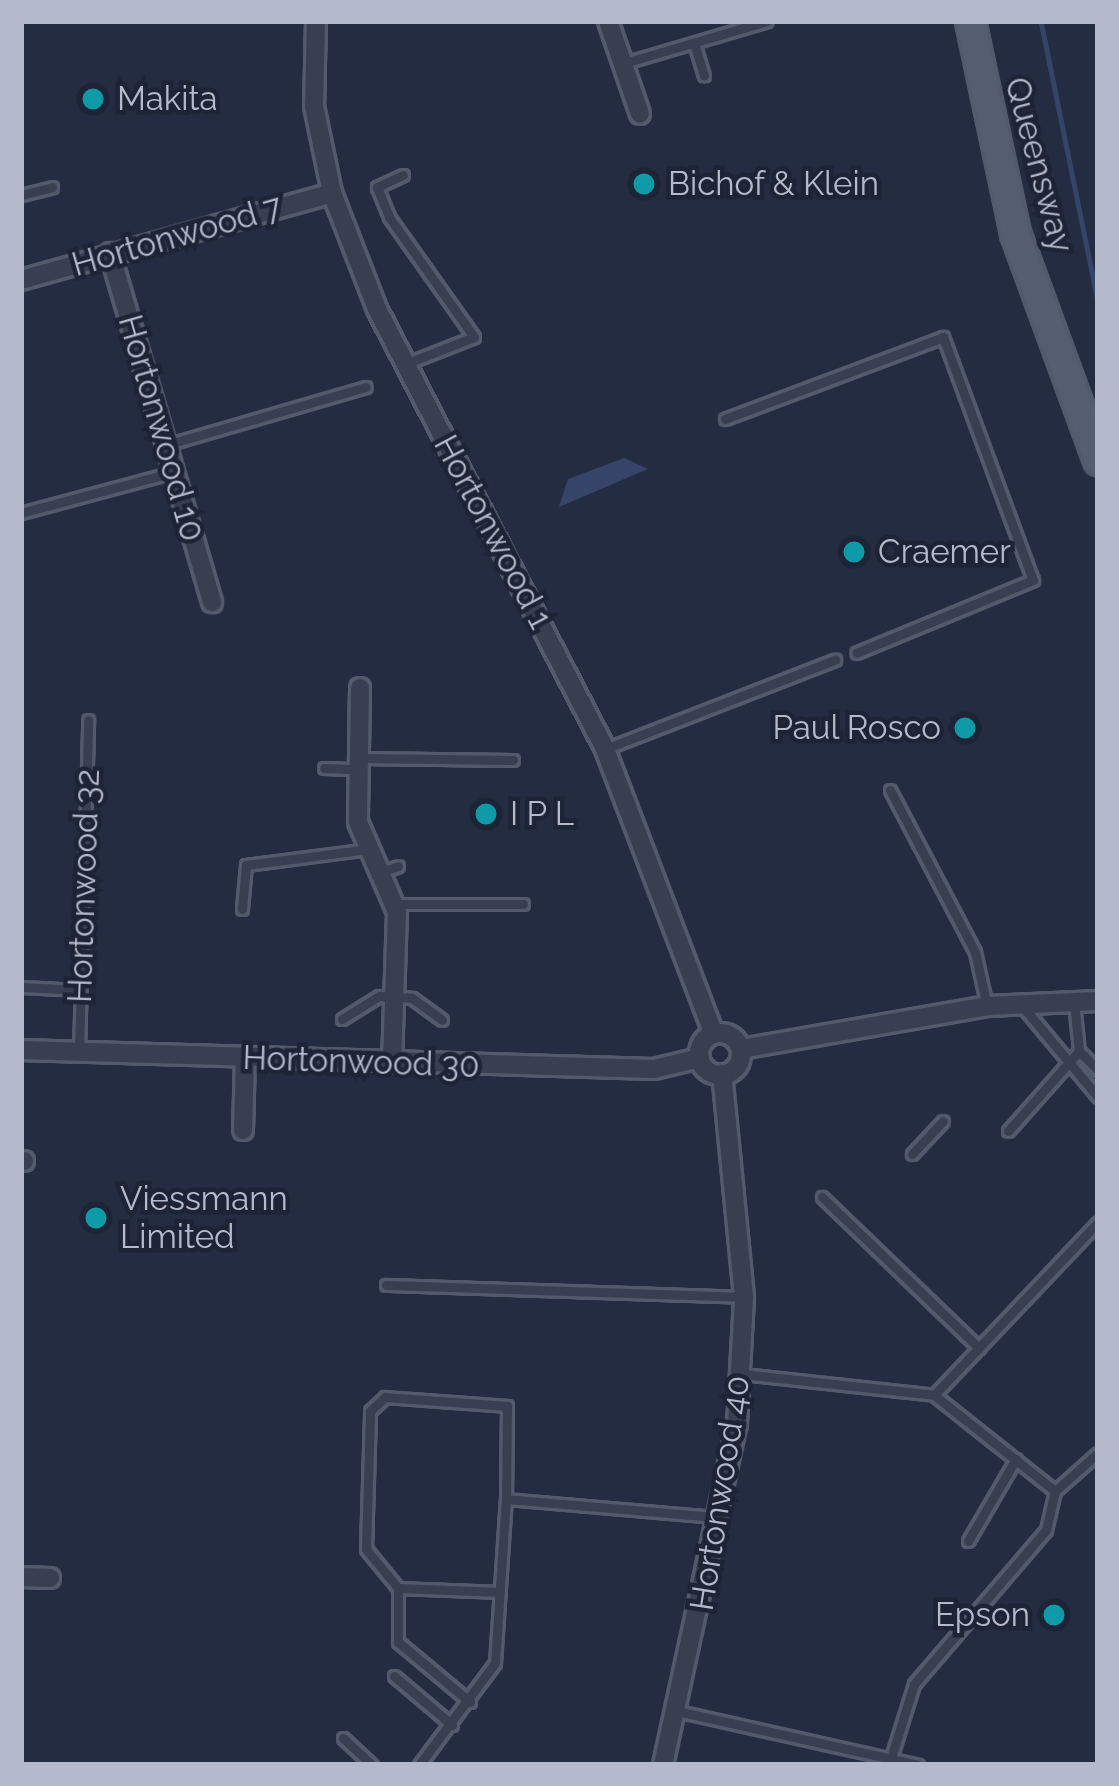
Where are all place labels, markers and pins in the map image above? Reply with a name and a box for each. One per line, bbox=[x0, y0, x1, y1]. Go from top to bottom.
place label: Makita bbox=[117, 79, 217, 119]
marker: Makita bbox=[80, 86, 106, 112]
place label: Bichof & Klein bbox=[668, 164, 880, 204]
marker: Bichof & Klein bbox=[631, 171, 657, 197]
place label: Craemer bbox=[878, 532, 1011, 572]
marker: Craemer bbox=[841, 539, 867, 565]
place label: Paul Rosco bbox=[772, 708, 941, 748]
marker: Paul Rosco bbox=[952, 715, 978, 741]
place label: I P L bbox=[510, 794, 575, 834]
marker: I P L bbox=[473, 801, 499, 827]
place label: Viessmann Limited bbox=[120, 1179, 288, 1257]
marker: Viessmann Limited bbox=[83, 1205, 109, 1231]
place label: Epson bbox=[935, 1595, 1030, 1635]
marker: Epson bbox=[1041, 1602, 1067, 1628]

